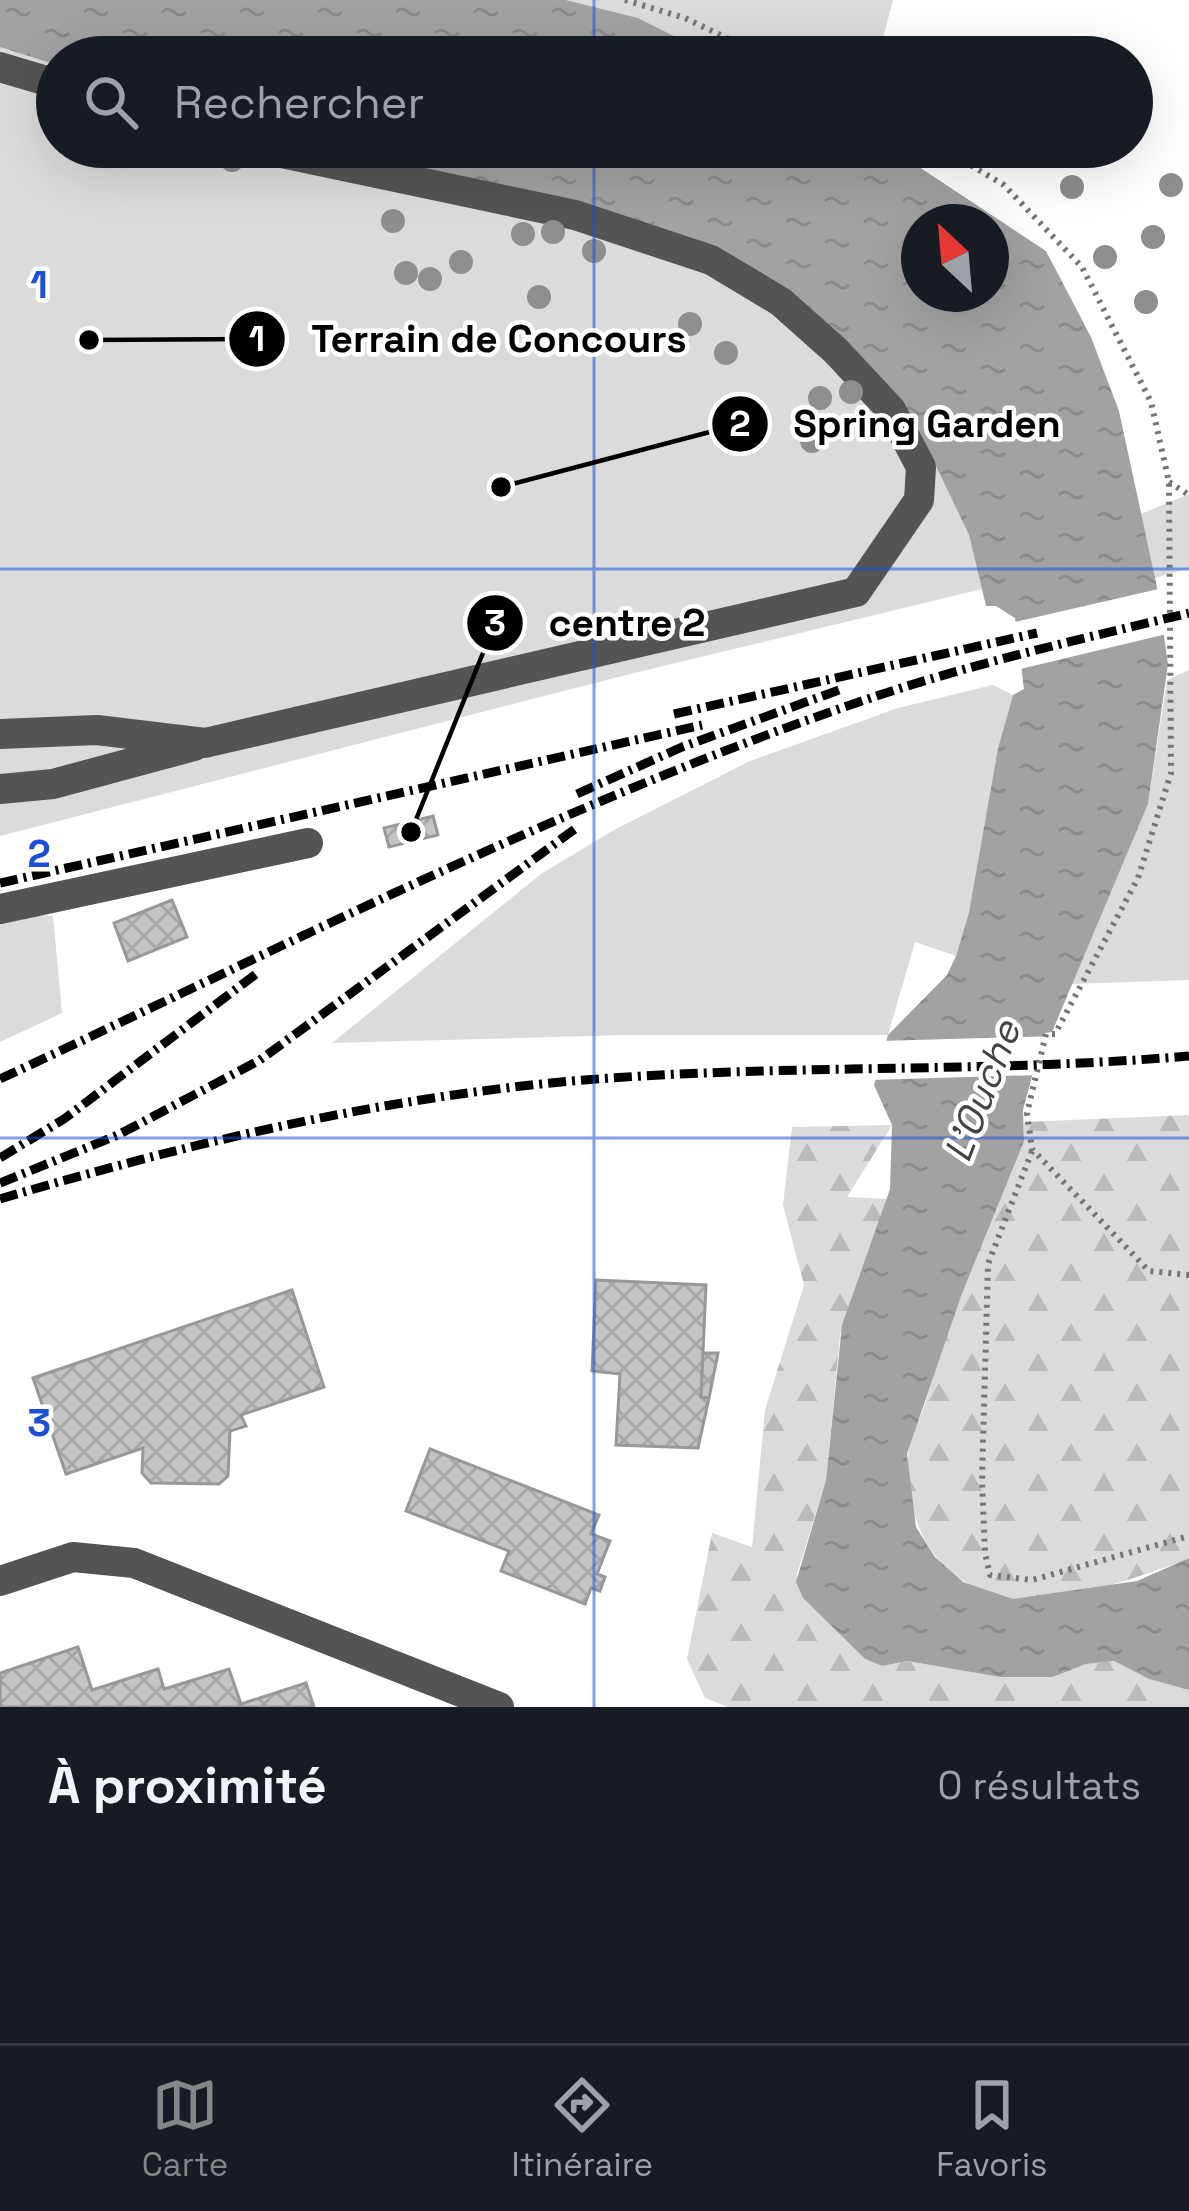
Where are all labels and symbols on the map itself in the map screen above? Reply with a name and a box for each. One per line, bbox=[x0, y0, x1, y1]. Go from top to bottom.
north arrow bbox=[901, 204, 1009, 312]
text: 1 bbox=[30, 260, 48, 309]
callout: Terrain de Concours bbox=[227, 301, 711, 376]
text: Terrain de Concours bbox=[311, 314, 687, 363]
text: 1 bbox=[249, 316, 265, 362]
callout: Spring Garden bbox=[710, 386, 1085, 461]
text: Spring Garden bbox=[793, 399, 1061, 448]
text: 2 bbox=[729, 401, 751, 447]
callout: centre 2 bbox=[465, 585, 730, 660]
text: centre 2 bbox=[549, 598, 705, 647]
text: 3 bbox=[484, 600, 506, 646]
text: 2 bbox=[27, 829, 51, 878]
water label: L'Ouche bbox=[933, 1012, 1032, 1168]
text: 3 bbox=[27, 1398, 51, 1447]

